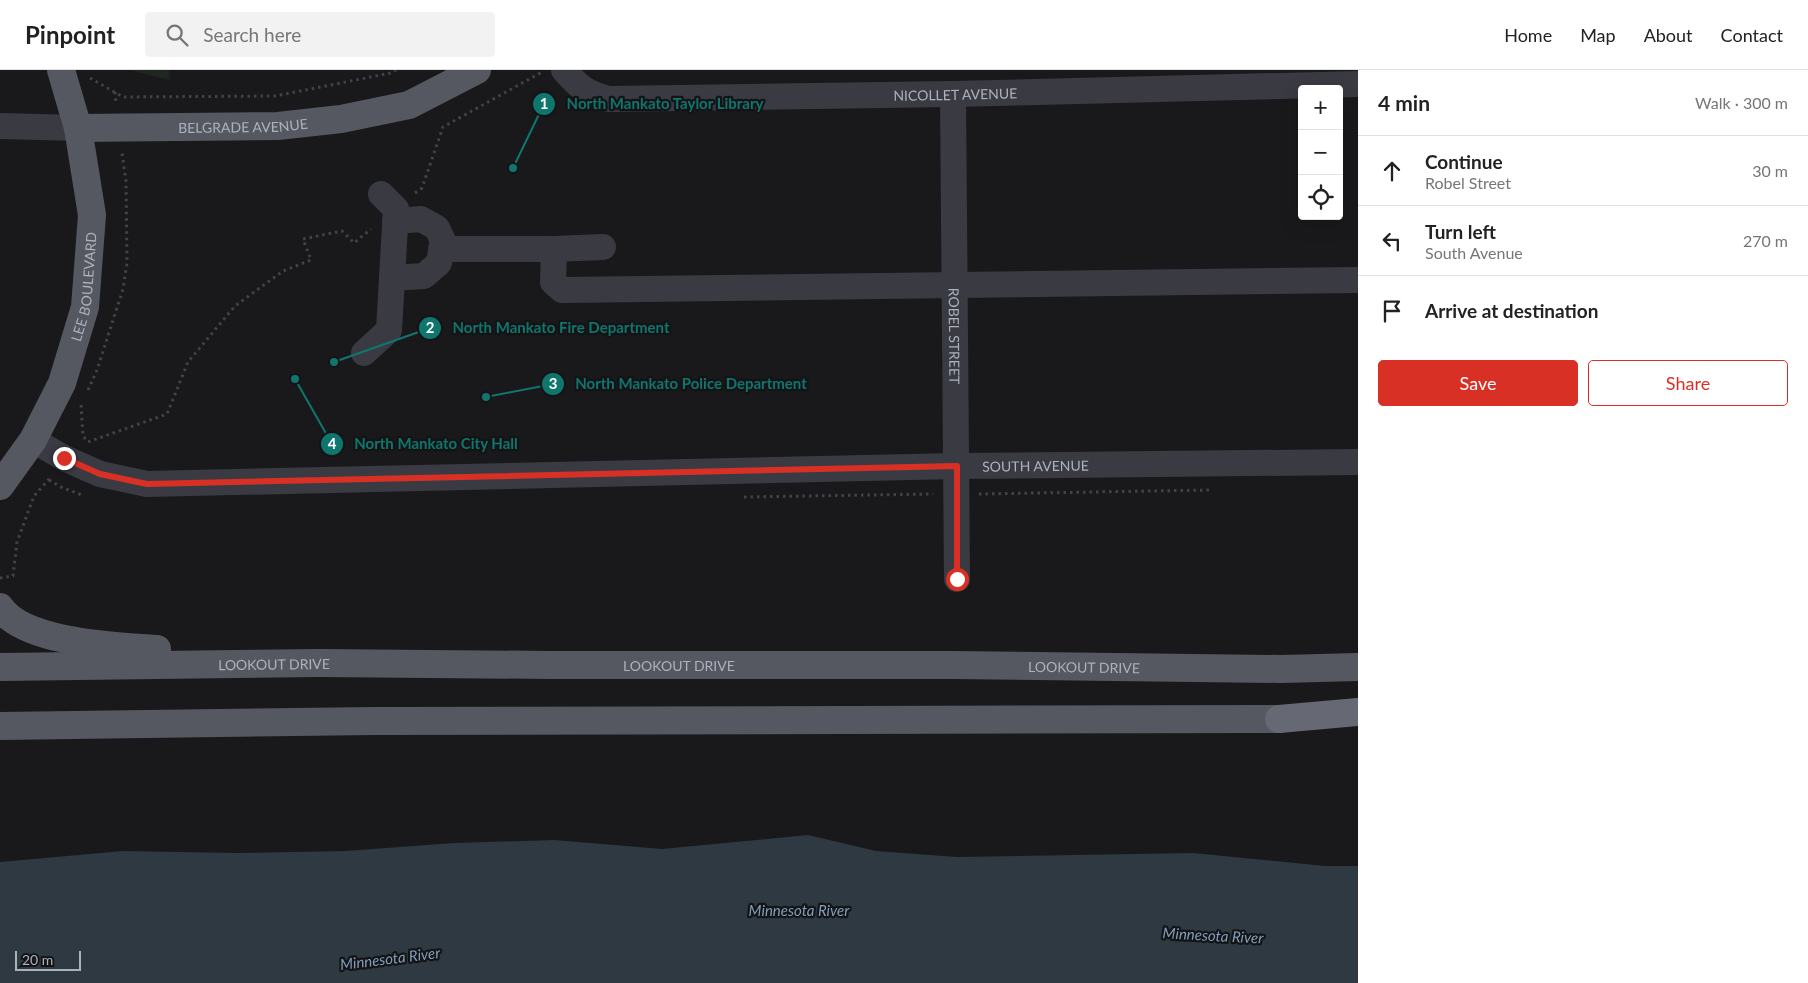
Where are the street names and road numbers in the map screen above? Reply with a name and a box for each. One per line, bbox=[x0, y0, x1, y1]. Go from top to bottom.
street label: NICOLLET AVENUE bbox=[893, 84, 1017, 103]
street label: BELGRADE AVENUE bbox=[178, 114, 309, 135]
street label: LEE BOULEVARD bbox=[67, 231, 99, 343]
street label: ROBEL STREET bbox=[946, 288, 964, 385]
street label: SOUTH AVENUE bbox=[982, 456, 1089, 474]
street label: LOOKOUT DRIVE bbox=[218, 654, 330, 673]
street label: LOOKOUT DRIVE bbox=[623, 657, 735, 674]
street label: LOOKOUT DRIVE bbox=[1028, 657, 1140, 676]

